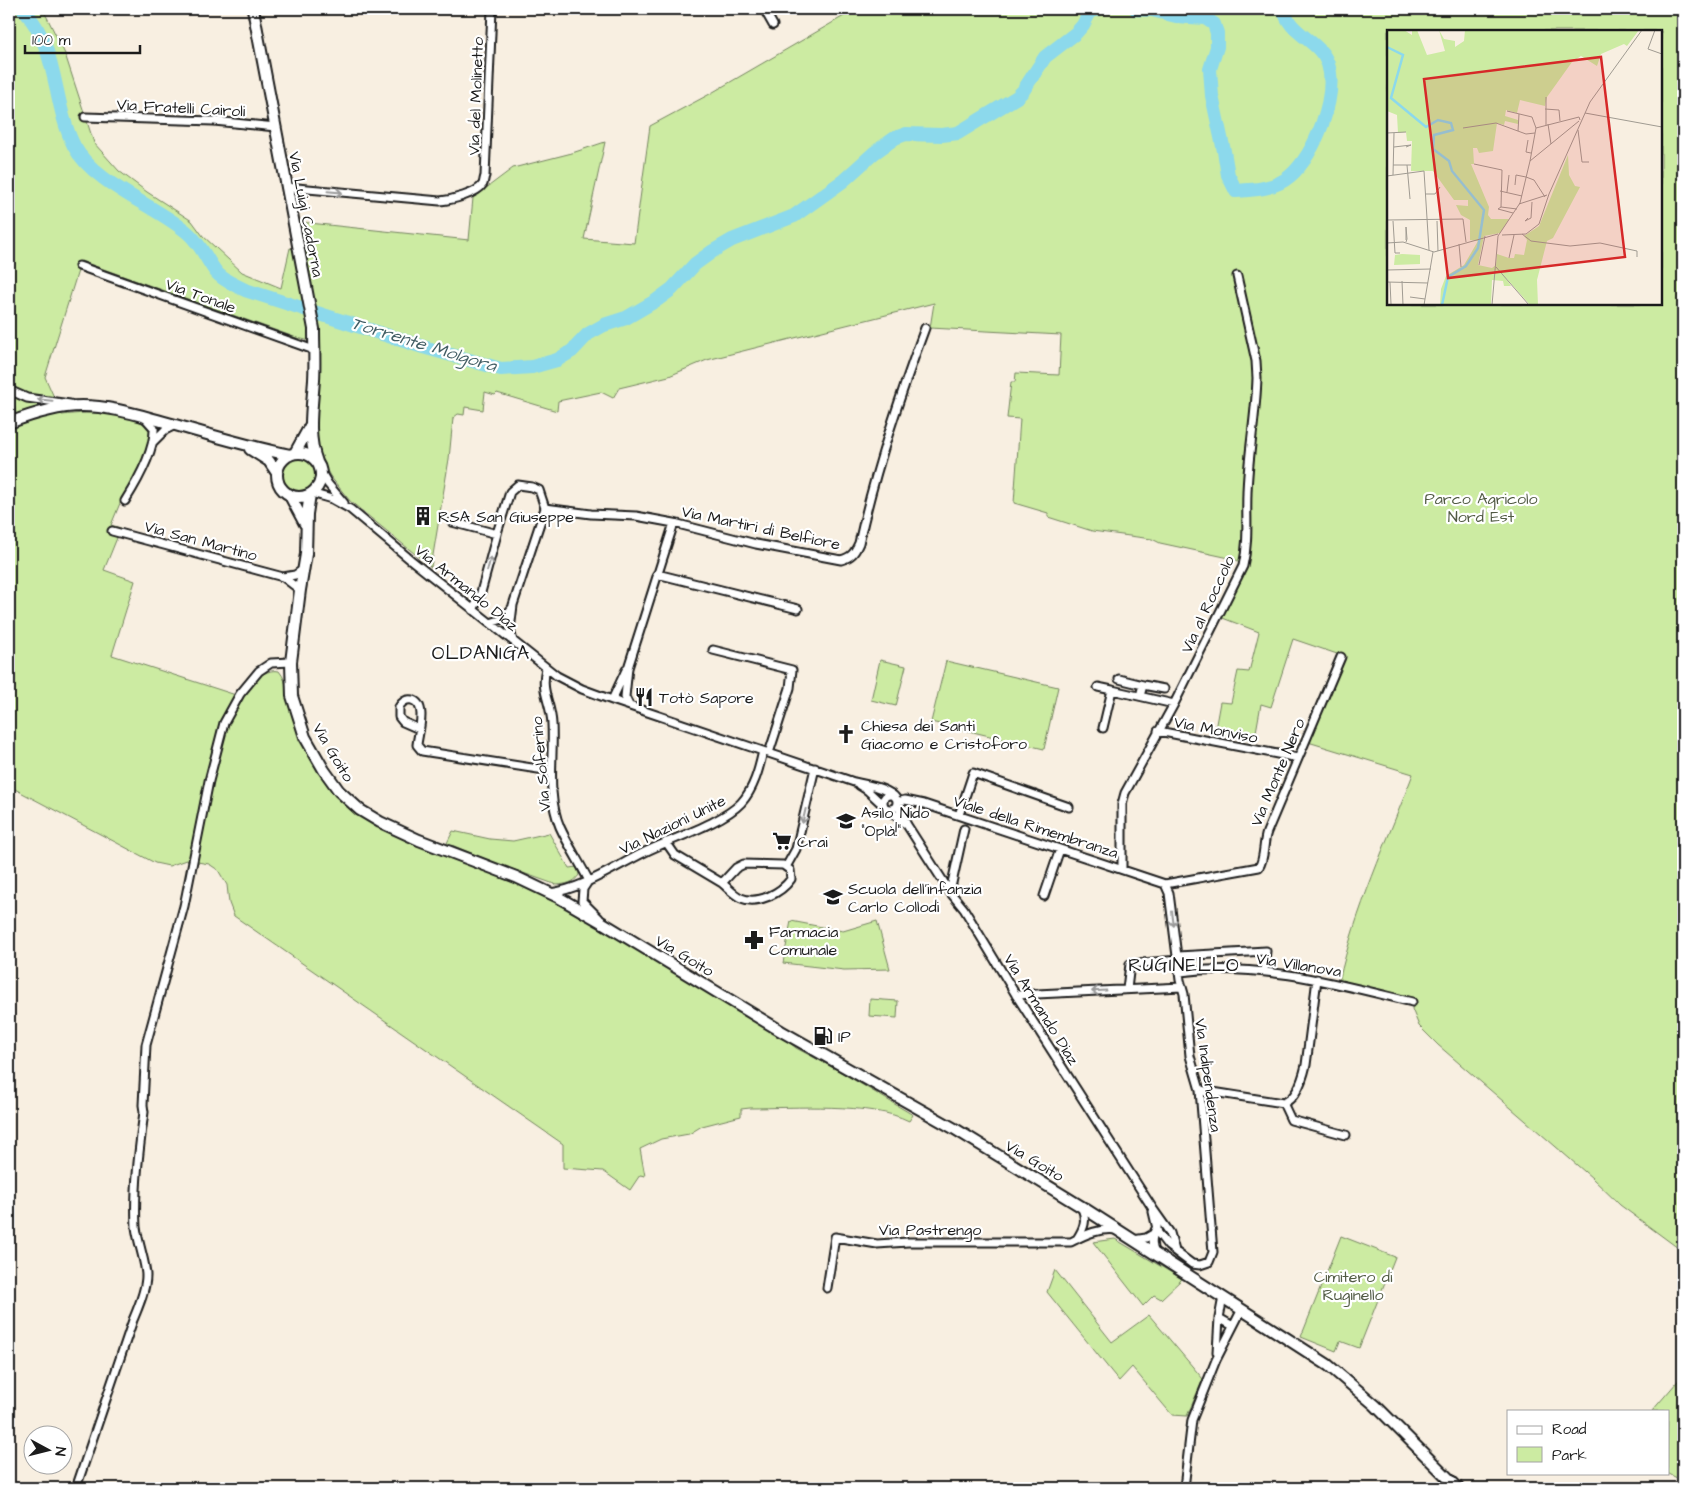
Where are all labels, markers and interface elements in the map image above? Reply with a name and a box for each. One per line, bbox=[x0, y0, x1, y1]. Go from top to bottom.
scale bar bbox=[25, 22, 140, 54]
text: 100 m bbox=[32, 30, 71, 51]
inset map bbox=[1387, 30, 1662, 305]
street label: Via del Molinetto bbox=[463, 36, 489, 156]
street label: Via Fratelli Cairoli bbox=[116, 94, 246, 122]
street label: Via Luigi Cadorna bbox=[282, 150, 329, 279]
one-way arrow bbox=[327, 187, 343, 197]
street label: Via Tonale bbox=[162, 273, 239, 319]
water label: Torrente Molgora bbox=[348, 311, 500, 380]
one-way arrow bbox=[37, 396, 53, 405]
park label: Parco Agricolo Nord Est bbox=[1424, 488, 1538, 528]
street label: Via Martiri di Belfiore bbox=[679, 500, 843, 556]
building icon: RSA San Giuseppe bbox=[412, 505, 434, 527]
place label: RSA San Giuseppe bbox=[438, 506, 574, 528]
street label: Via San Martino bbox=[142, 515, 260, 567]
street label: Via Armando Diaz bbox=[410, 539, 523, 636]
street label: Via al Roccolo bbox=[1176, 552, 1240, 657]
one-way arrow bbox=[484, 556, 494, 572]
district label: OLDANIGA bbox=[432, 640, 530, 667]
restaurant icon: Totò Sapore bbox=[633, 686, 655, 708]
place label: Totò Sapore bbox=[659, 687, 754, 709]
street label: Via Monviso bbox=[1172, 711, 1260, 749]
place label: Chiesa dei Santi Giacomo e Cristoforo bbox=[861, 715, 1027, 755]
street label: Via Monte Nero bbox=[1245, 715, 1311, 830]
street label: Via Solferino bbox=[526, 716, 556, 812]
street label: Via Goito bbox=[307, 719, 359, 786]
church icon: Chiesa dei Santi Giacomo e Cristoforo bbox=[835, 723, 857, 745]
street label: Via Nazioni Unite bbox=[616, 789, 730, 860]
street label: Viale della Rimembranza bbox=[950, 790, 1121, 864]
place label: Asilo Nido "Oplà!" bbox=[861, 802, 929, 842]
one-way arrow bbox=[799, 807, 808, 823]
school or university icon: Asilo Nido "Oplà!" bbox=[835, 810, 857, 832]
supermarket icon: Crai bbox=[771, 830, 793, 852]
place label: Crai bbox=[797, 831, 828, 853]
place label: Scuola dell'infanzia Carlo Collodi bbox=[848, 878, 982, 918]
school or university icon: Scuola dell'infanzia Carlo Collodi bbox=[822, 886, 844, 908]
one-way arrow bbox=[1168, 911, 1178, 927]
place label: Farmacia Comunale bbox=[769, 921, 838, 961]
pharmacy icon: Farmacia Comunale bbox=[743, 929, 765, 951]
street label: Via Goito bbox=[651, 930, 718, 982]
street label: Via Villanova bbox=[1255, 947, 1343, 983]
street label: Via Armando Diaz bbox=[998, 950, 1084, 1069]
district label: RUGINELLO bbox=[1128, 952, 1240, 979]
one-way arrow bbox=[1091, 986, 1107, 995]
street label: Via Indipendenza bbox=[1189, 1017, 1227, 1133]
fuel station icon: IP bbox=[812, 1025, 834, 1047]
place label: IP bbox=[838, 1026, 851, 1048]
street label: Via Goito bbox=[1001, 1135, 1068, 1187]
street label: Via Pastrengo bbox=[879, 1219, 981, 1242]
park label: Cimitero di Ruginello bbox=[1314, 1266, 1393, 1307]
legend bbox=[1507, 1410, 1670, 1474]
text: Road bbox=[1552, 1419, 1587, 1440]
north arrow bbox=[22, 1424, 72, 1474]
text: Park bbox=[1552, 1445, 1587, 1466]
text: N bbox=[49, 1446, 70, 1457]

